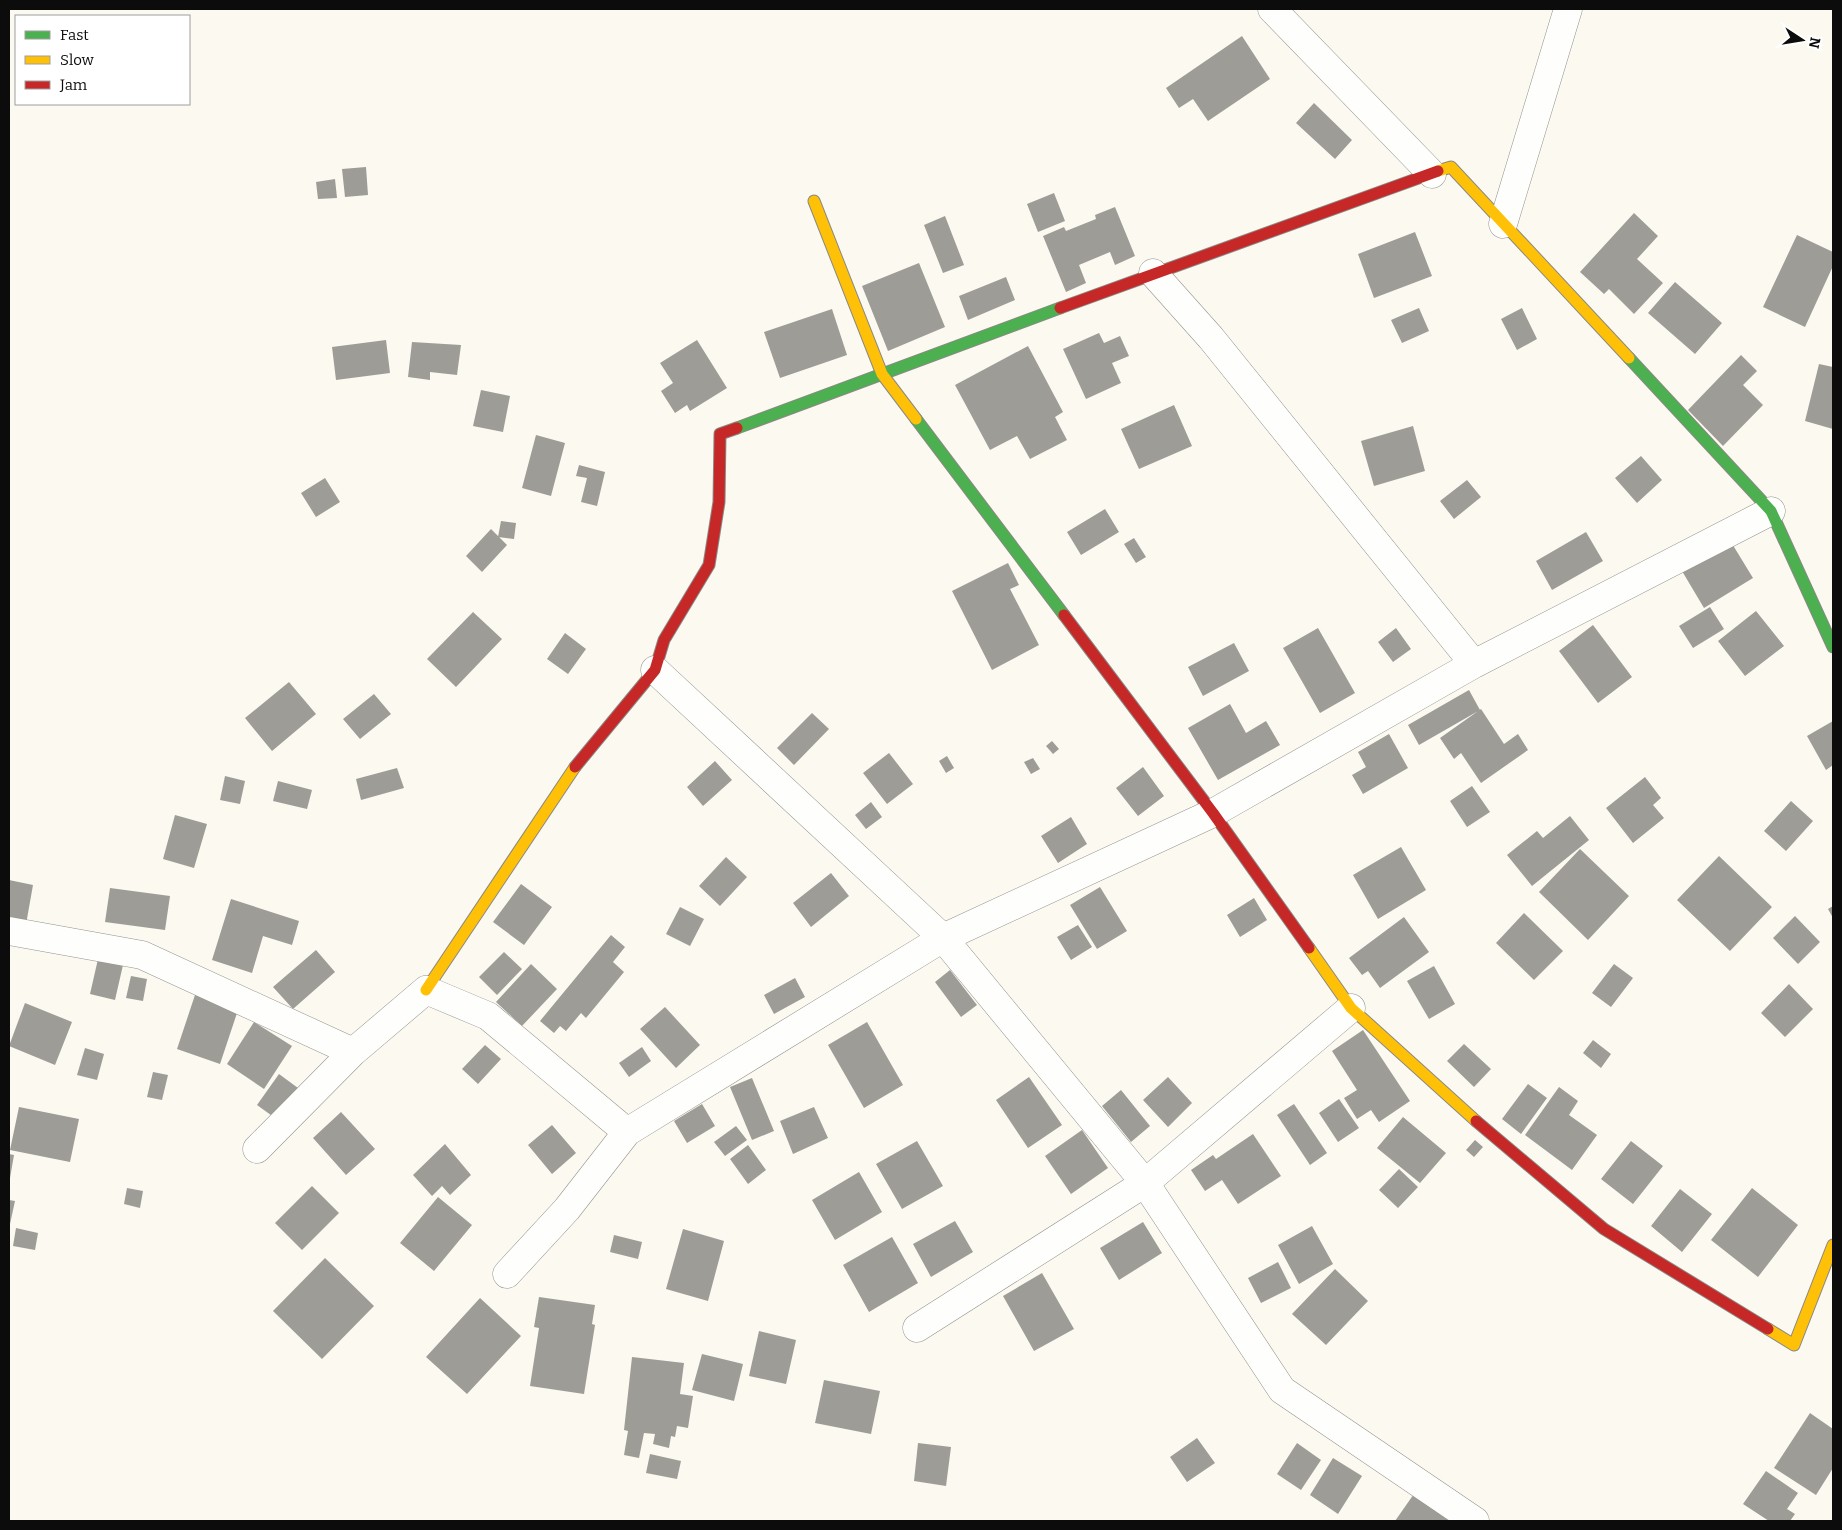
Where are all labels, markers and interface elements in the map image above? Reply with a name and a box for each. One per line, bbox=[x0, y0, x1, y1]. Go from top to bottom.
legend bbox=[15, 15, 190, 105]
north arrow bbox=[1777, 15, 1827, 65]
text: Fast bbox=[60, 26, 89, 44]
text: N bbox=[1805, 36, 1824, 50]
text: Slow bbox=[60, 51, 95, 69]
text: Jam bbox=[59, 76, 88, 94]

